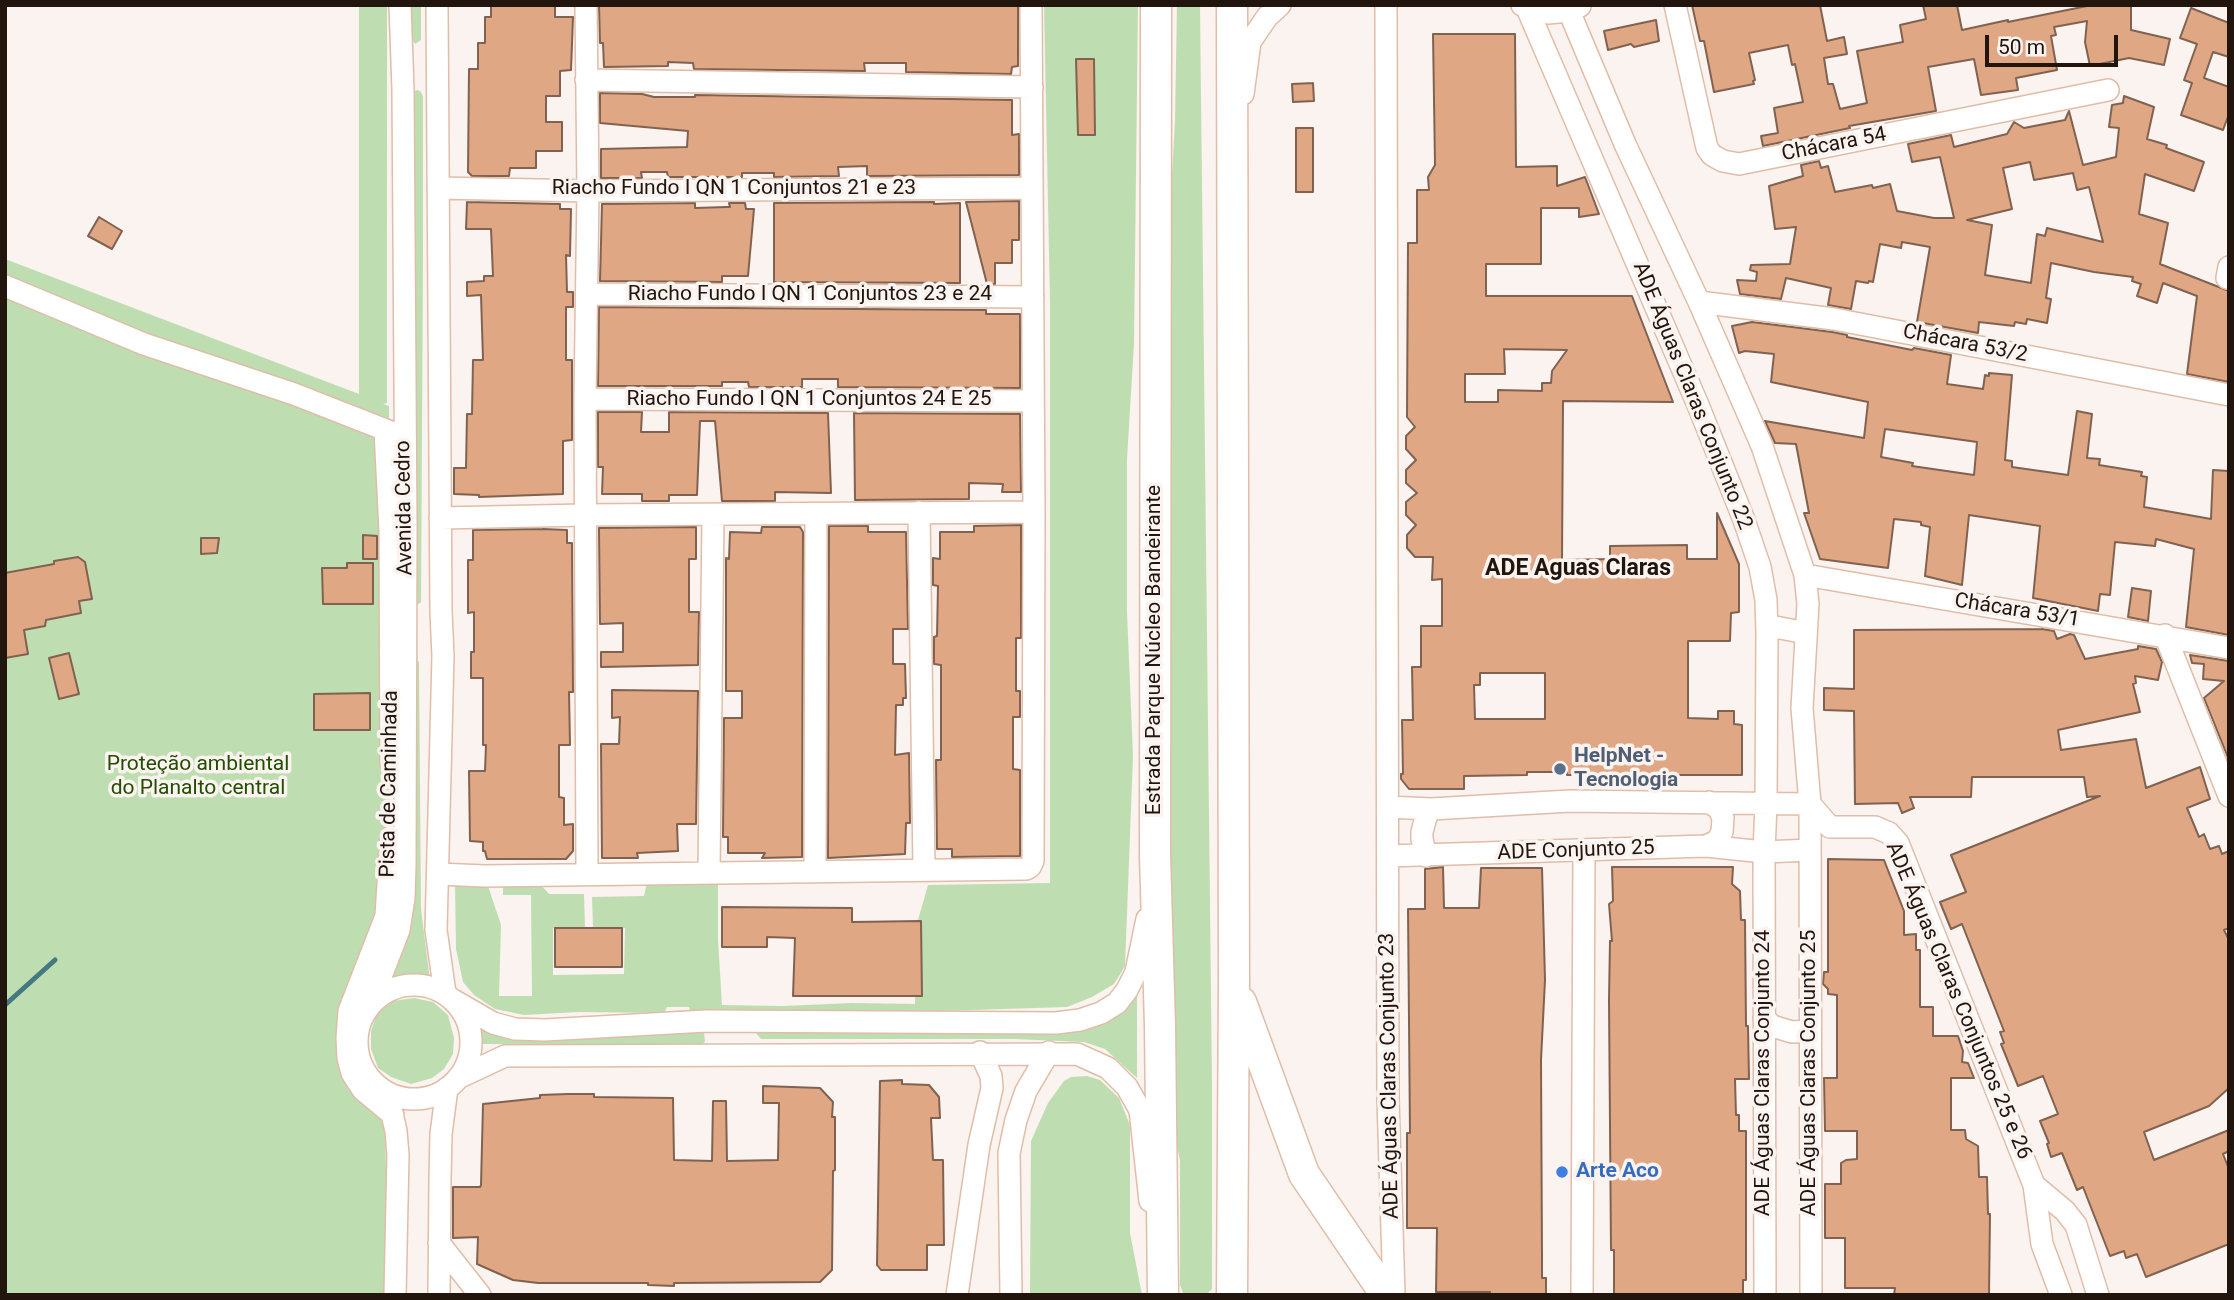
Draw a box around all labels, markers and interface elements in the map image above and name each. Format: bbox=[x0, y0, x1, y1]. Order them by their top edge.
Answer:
scale bar bbox=[1989, 21, 2122, 65]
text: 50 m bbox=[1998, 35, 2045, 59]
street label: Chácara 54 bbox=[1780, 123, 1888, 167]
street label: Riacho Fundo I QN 1 Conjuntos 21 e 23 bbox=[552, 176, 916, 202]
street label: ADE Águas Claras Conjunto 22 bbox=[1627, 258, 1757, 534]
street label: Riacho Fundo I QN 1 Conjuntos 23 e 24 bbox=[628, 282, 992, 308]
street label: Chácara 53/2 bbox=[1901, 320, 2029, 368]
street label: Riacho Fundo I QN 1 Conjuntos 24 E 25 bbox=[626, 387, 992, 413]
street label: Avenida Cedro bbox=[391, 440, 419, 576]
street label: Estrada Parque Núcleo Bandeirante bbox=[1142, 485, 1168, 815]
district label: ADE Aguas Claras bbox=[1485, 555, 1671, 583]
street label: Chácara 53/1 bbox=[1953, 589, 2081, 633]
street label: Pista de Caminhada bbox=[376, 690, 404, 878]
place label: HelpNet - Tecnologia bbox=[1574, 744, 1678, 794]
park label: Proteção ambiental do Planalto central bbox=[107, 752, 289, 802]
marker: HelpNet - Tecnologia bbox=[1552, 761, 1568, 777]
street label: ADE Conjunto 25 bbox=[1497, 836, 1655, 866]
street label: ADE Águas Claras Conjuntos 25 e 26 bbox=[1880, 838, 2036, 1164]
street label: ADE Águas Claras Conjunto 24 bbox=[1751, 930, 1777, 1216]
street label: ADE Águas Claras Conjunto 25 bbox=[1797, 930, 1823, 1216]
street label: ADE Águas Claras Conjunto 23 bbox=[1375, 933, 1405, 1219]
place label: Arte Aco bbox=[1576, 1159, 1659, 1185]
marker: Arte Aco bbox=[1554, 1164, 1570, 1180]

